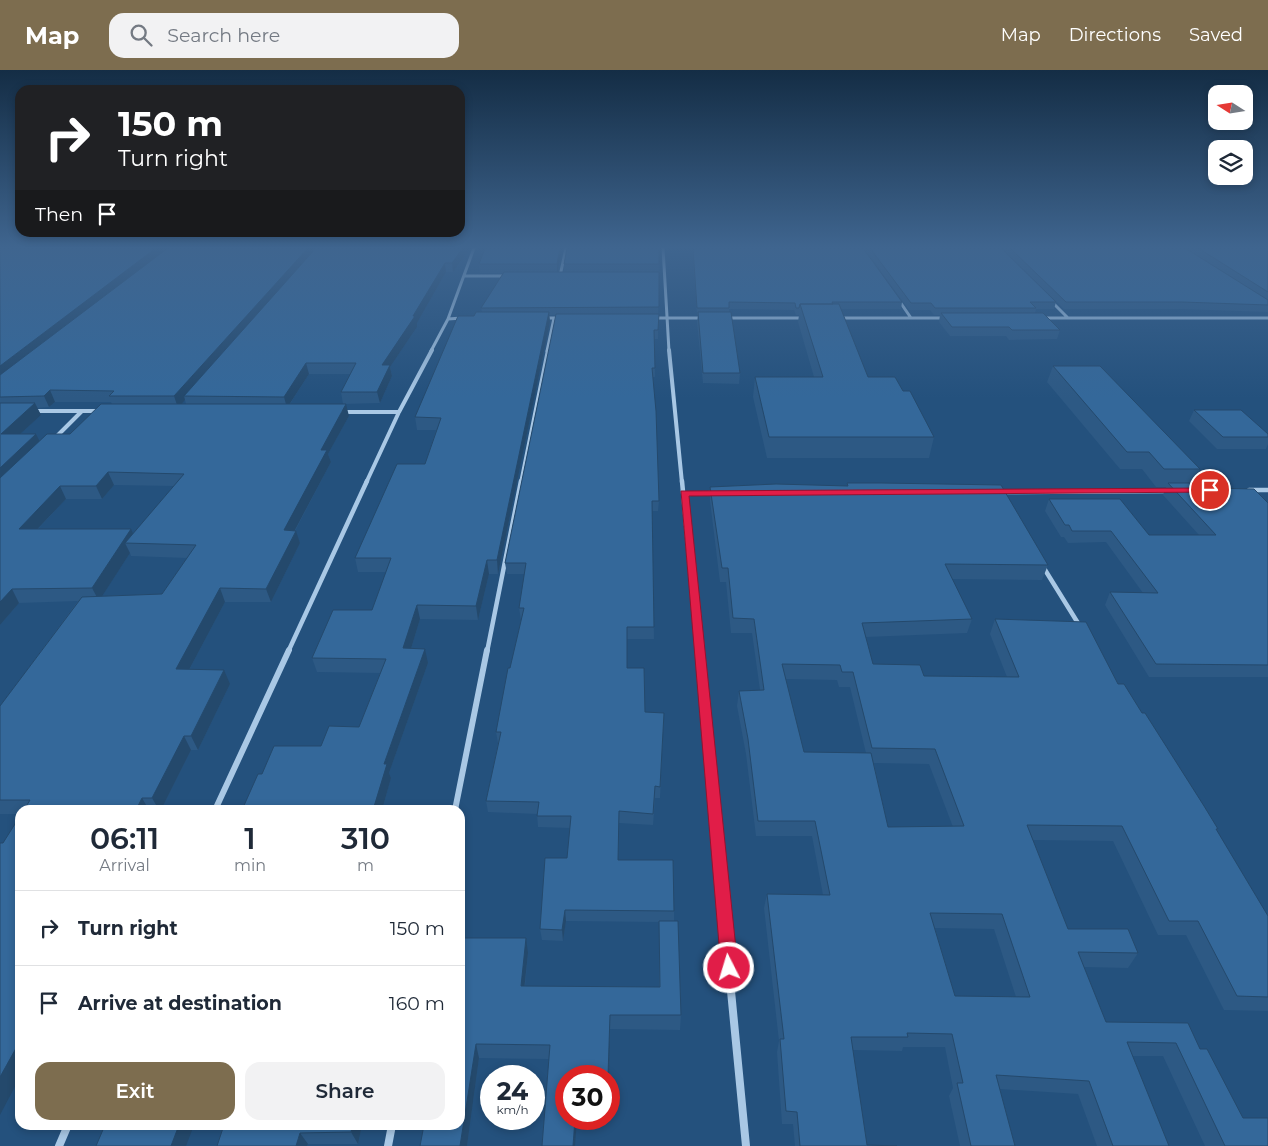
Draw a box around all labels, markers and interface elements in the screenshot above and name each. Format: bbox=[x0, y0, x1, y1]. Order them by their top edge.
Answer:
search box bbox=[109, 13, 459, 58]
text: Map bbox=[25, 21, 79, 50]
icon: search bbox=[127, 21, 155, 49]
text: Search here bbox=[167, 24, 280, 47]
text: Map bbox=[1001, 24, 1041, 46]
text: Directions bbox=[1069, 24, 1161, 46]
text: Saved bbox=[1189, 24, 1243, 46]
north arrow bbox=[1208, 85, 1252, 130]
map controls bbox=[1208, 85, 1253, 185]
text: 150 m bbox=[118, 102, 223, 145]
icon: right bbox=[35, 105, 100, 170]
button: layers bbox=[1208, 140, 1253, 185]
text: Turn right bbox=[118, 145, 228, 172]
icon: arrive bbox=[93, 200, 121, 228]
text: Then bbox=[35, 203, 83, 226]
pin bbox=[1189, 469, 1231, 511]
icon: arrive bbox=[1196, 476, 1224, 504]
text: 06:11 bbox=[90, 820, 159, 857]
text: 1 bbox=[244, 820, 256, 857]
text: 310 bbox=[341, 820, 390, 857]
text: Arrival bbox=[99, 856, 150, 875]
text: min bbox=[234, 856, 266, 875]
text: m bbox=[357, 856, 374, 875]
icon: right bbox=[35, 914, 63, 942]
text: Turn right bbox=[78, 917, 178, 940]
text: 150 m bbox=[390, 917, 445, 940]
position arrow bbox=[702, 941, 754, 993]
icon: arrive bbox=[35, 989, 63, 1017]
text: Arrive at destination bbox=[78, 992, 282, 1015]
text: 160 m bbox=[389, 992, 445, 1015]
button: Exit bbox=[35, 1062, 235, 1120]
button: Share bbox=[245, 1062, 445, 1120]
speed limit sign: 30 bbox=[555, 1065, 620, 1130]
text: 24 bbox=[497, 1076, 528, 1106]
text: km/h bbox=[496, 1102, 529, 1117]

